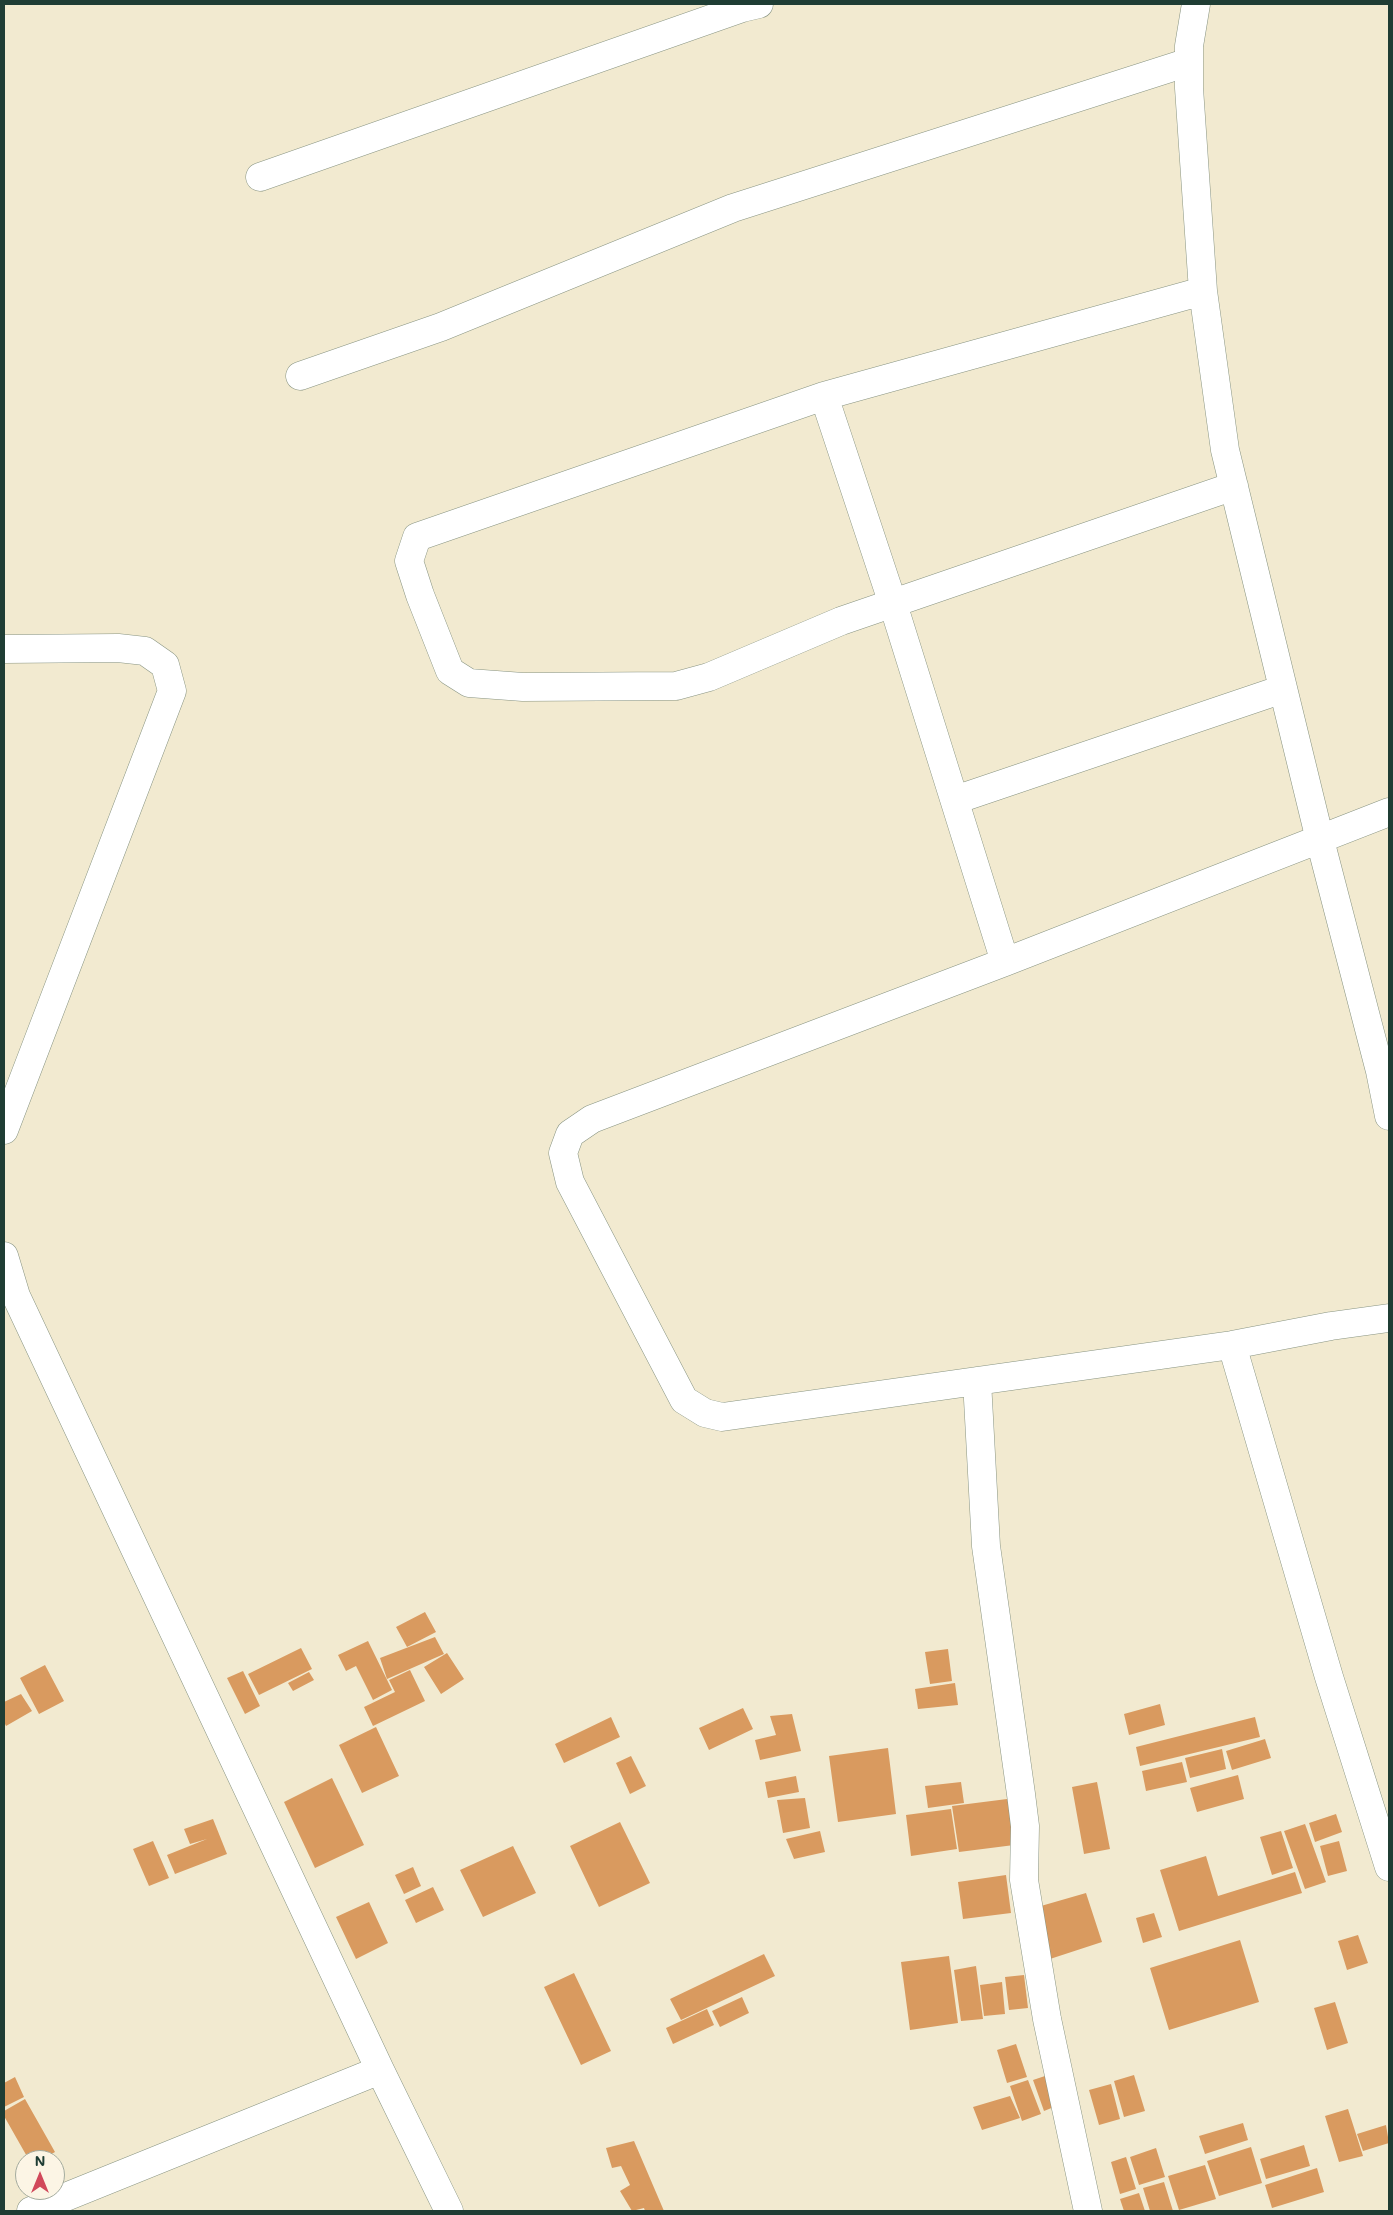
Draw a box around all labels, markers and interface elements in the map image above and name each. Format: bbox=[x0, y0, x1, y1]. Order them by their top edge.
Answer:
north arrow bbox=[15, 2150, 65, 2200]
text: N bbox=[35, 2151, 45, 2170]

